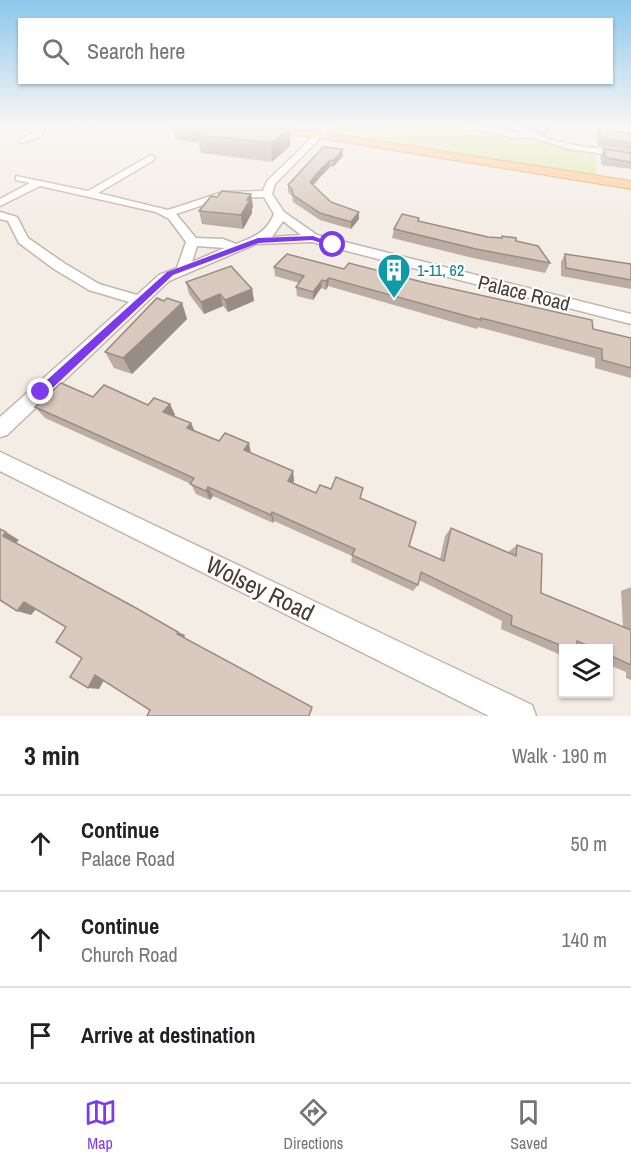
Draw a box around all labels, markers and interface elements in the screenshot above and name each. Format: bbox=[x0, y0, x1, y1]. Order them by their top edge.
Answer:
search box bbox=[18, 18, 613, 84]
icon: search bbox=[39, 35, 72, 68]
text: Search here bbox=[87, 36, 185, 66]
route start bbox=[319, 231, 345, 257]
building icon: 1-11, 62 bbox=[376, 252, 412, 299]
place label: 1-11, 62 bbox=[417, 259, 464, 281]
street label: Palace Road bbox=[475, 268, 573, 317]
route end bbox=[27, 378, 53, 404]
street label: Wolsey Road bbox=[201, 548, 320, 628]
map controls bbox=[559, 644, 613, 698]
button: layers bbox=[559, 644, 613, 698]
text: 3 min bbox=[24, 738, 80, 773]
text: Walk · 190 m bbox=[512, 742, 607, 769]
text: Continue bbox=[81, 815, 159, 845]
icon: ahead bbox=[24, 827, 57, 860]
text: 50 m bbox=[571, 830, 607, 857]
text: Palace Road bbox=[81, 845, 175, 872]
text: Continue bbox=[81, 911, 159, 941]
icon: ahead bbox=[24, 923, 57, 956]
text: 140 m bbox=[561, 926, 607, 953]
text: Church Road bbox=[81, 941, 178, 968]
icon: arrive bbox=[24, 1019, 57, 1052]
text: Arrive at destination bbox=[81, 1020, 255, 1050]
tab: Map bbox=[84, 1096, 117, 1154]
tab: Directions bbox=[284, 1096, 343, 1154]
tab: Saved bbox=[510, 1096, 548, 1154]

